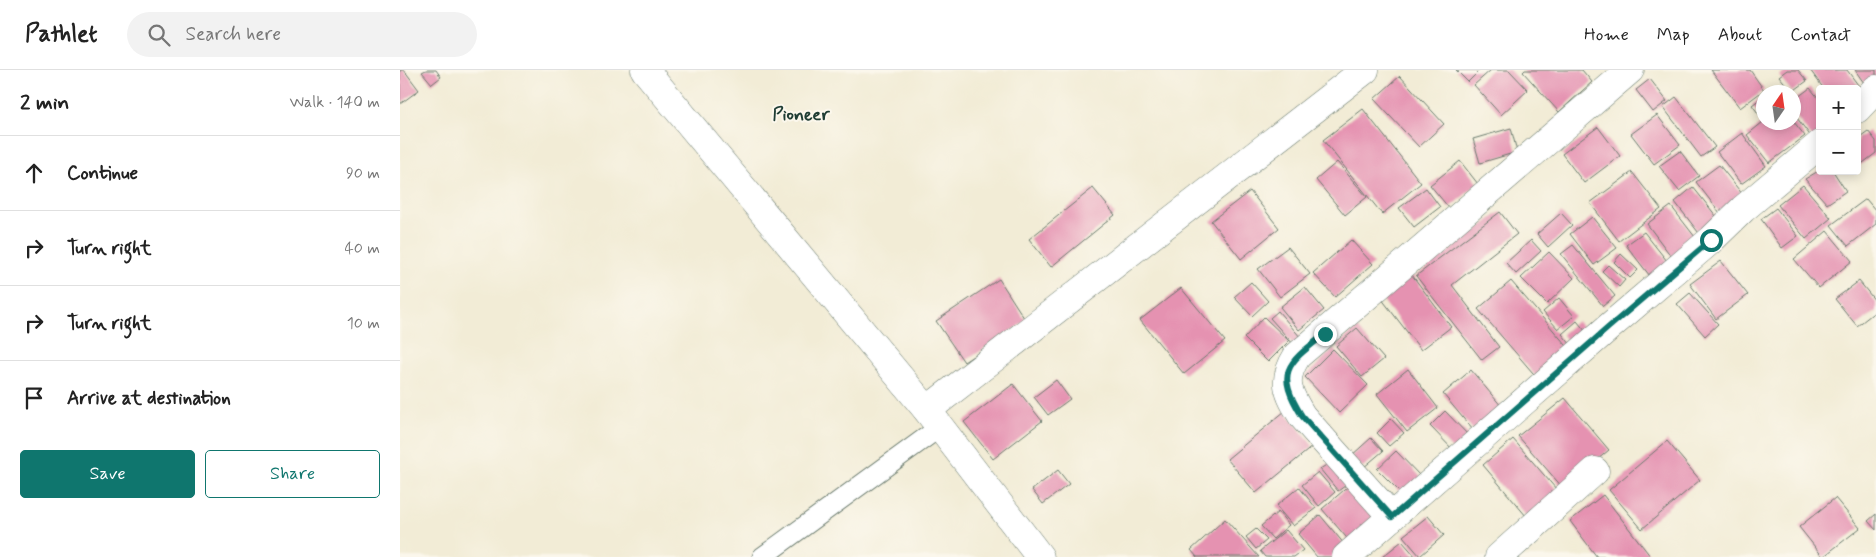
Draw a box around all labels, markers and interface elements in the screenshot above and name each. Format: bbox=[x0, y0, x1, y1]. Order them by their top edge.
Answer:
search box bbox=[127, 12, 477, 57]
text: Pathlet bbox=[25, 19, 97, 50]
icon: search bbox=[145, 21, 173, 49]
text: Search here bbox=[185, 22, 281, 47]
text: Home bbox=[1584, 23, 1629, 47]
text: Map bbox=[1657, 23, 1690, 47]
text: About bbox=[1718, 23, 1762, 47]
text: Contact bbox=[1790, 23, 1851, 47]
north arrow bbox=[1756, 85, 1801, 130]
map controls bbox=[1816, 85, 1861, 175]
button: + bbox=[1816, 85, 1861, 130]
text: 2 min bbox=[20, 89, 69, 117]
text: Walk · 140 m bbox=[290, 92, 380, 113]
district label: Pioneer bbox=[772, 103, 830, 127]
button: − bbox=[1816, 130, 1861, 175]
icon: ahead bbox=[20, 159, 48, 187]
text: Continue bbox=[67, 161, 138, 186]
text: 90 m bbox=[346, 163, 380, 184]
route start bbox=[1700, 229, 1723, 252]
icon: right bbox=[20, 234, 48, 262]
text: Turn right bbox=[67, 236, 151, 261]
text: 40 m bbox=[344, 238, 380, 259]
icon: right bbox=[20, 309, 48, 337]
text: Turn right bbox=[67, 311, 151, 336]
text: 10 m bbox=[347, 313, 380, 334]
route end bbox=[1314, 323, 1337, 346]
icon: arrive bbox=[20, 384, 48, 412]
text: Arrive at destination bbox=[67, 386, 231, 411]
button: Save bbox=[20, 450, 195, 498]
button: Share bbox=[205, 450, 380, 498]

